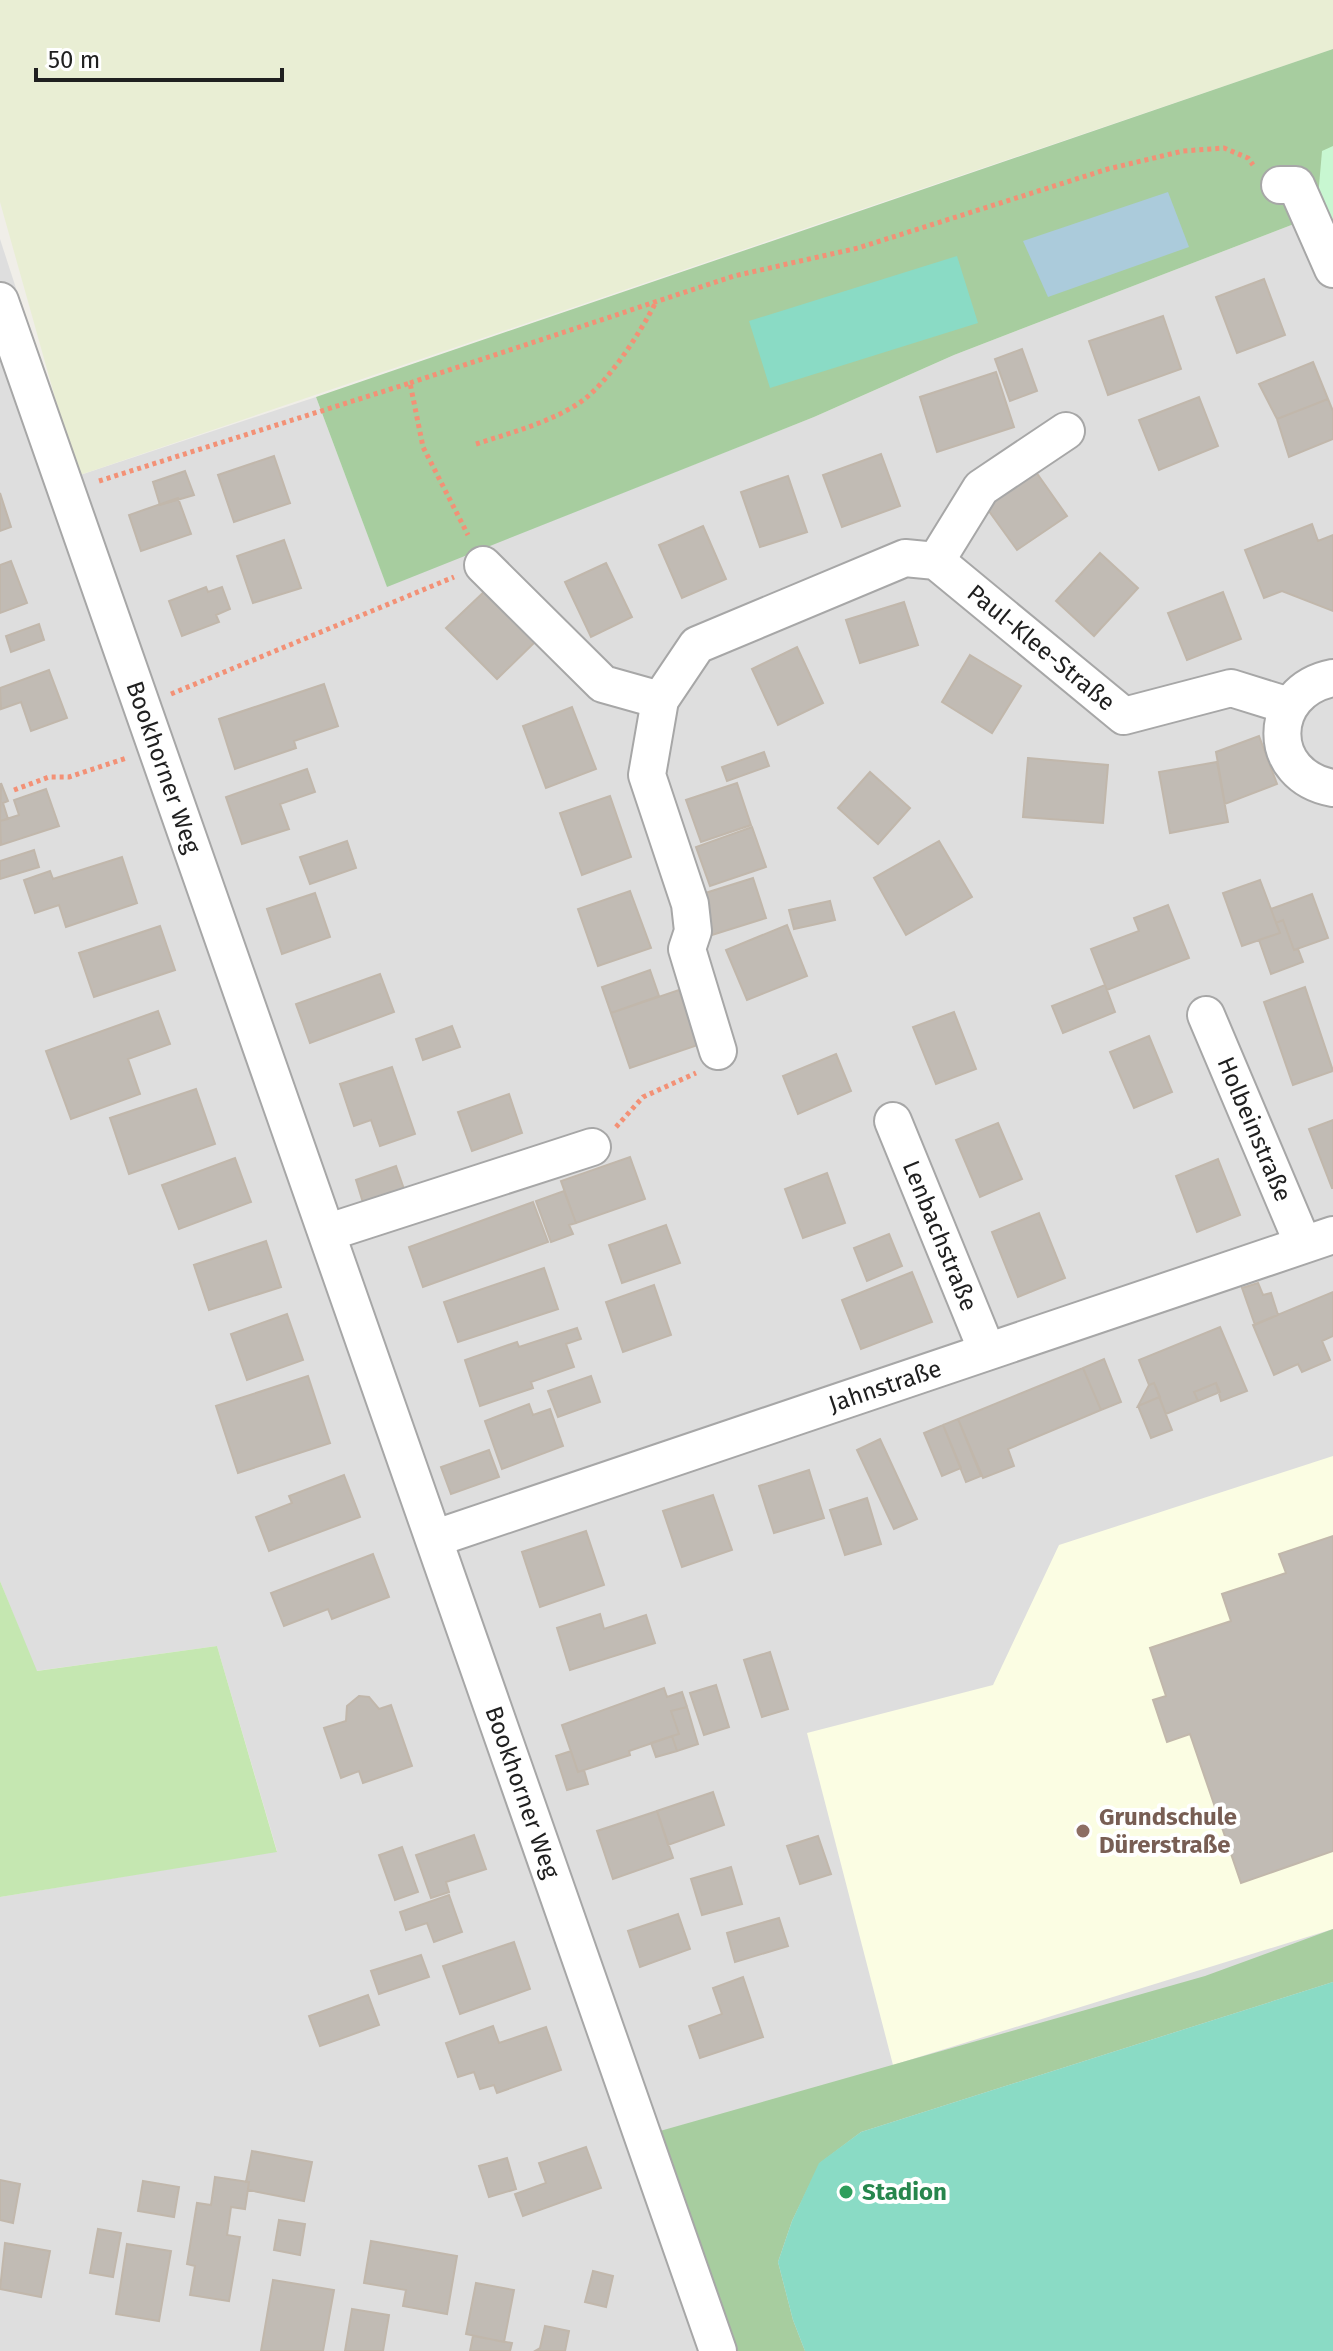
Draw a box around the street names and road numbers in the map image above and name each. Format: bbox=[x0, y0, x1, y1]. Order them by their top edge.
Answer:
street label: Paul-Klee-Straße bbox=[962, 579, 1121, 717]
street label: Bookhorner Weg bbox=[120, 678, 206, 857]
street label: Holbeinstraße bbox=[1211, 1053, 1297, 1206]
street label: Lenbachstraße bbox=[897, 1156, 983, 1315]
street label: Jahnstraße bbox=[825, 1354, 945, 1418]
street label: Bookhorner Weg bbox=[479, 1702, 565, 1882]

